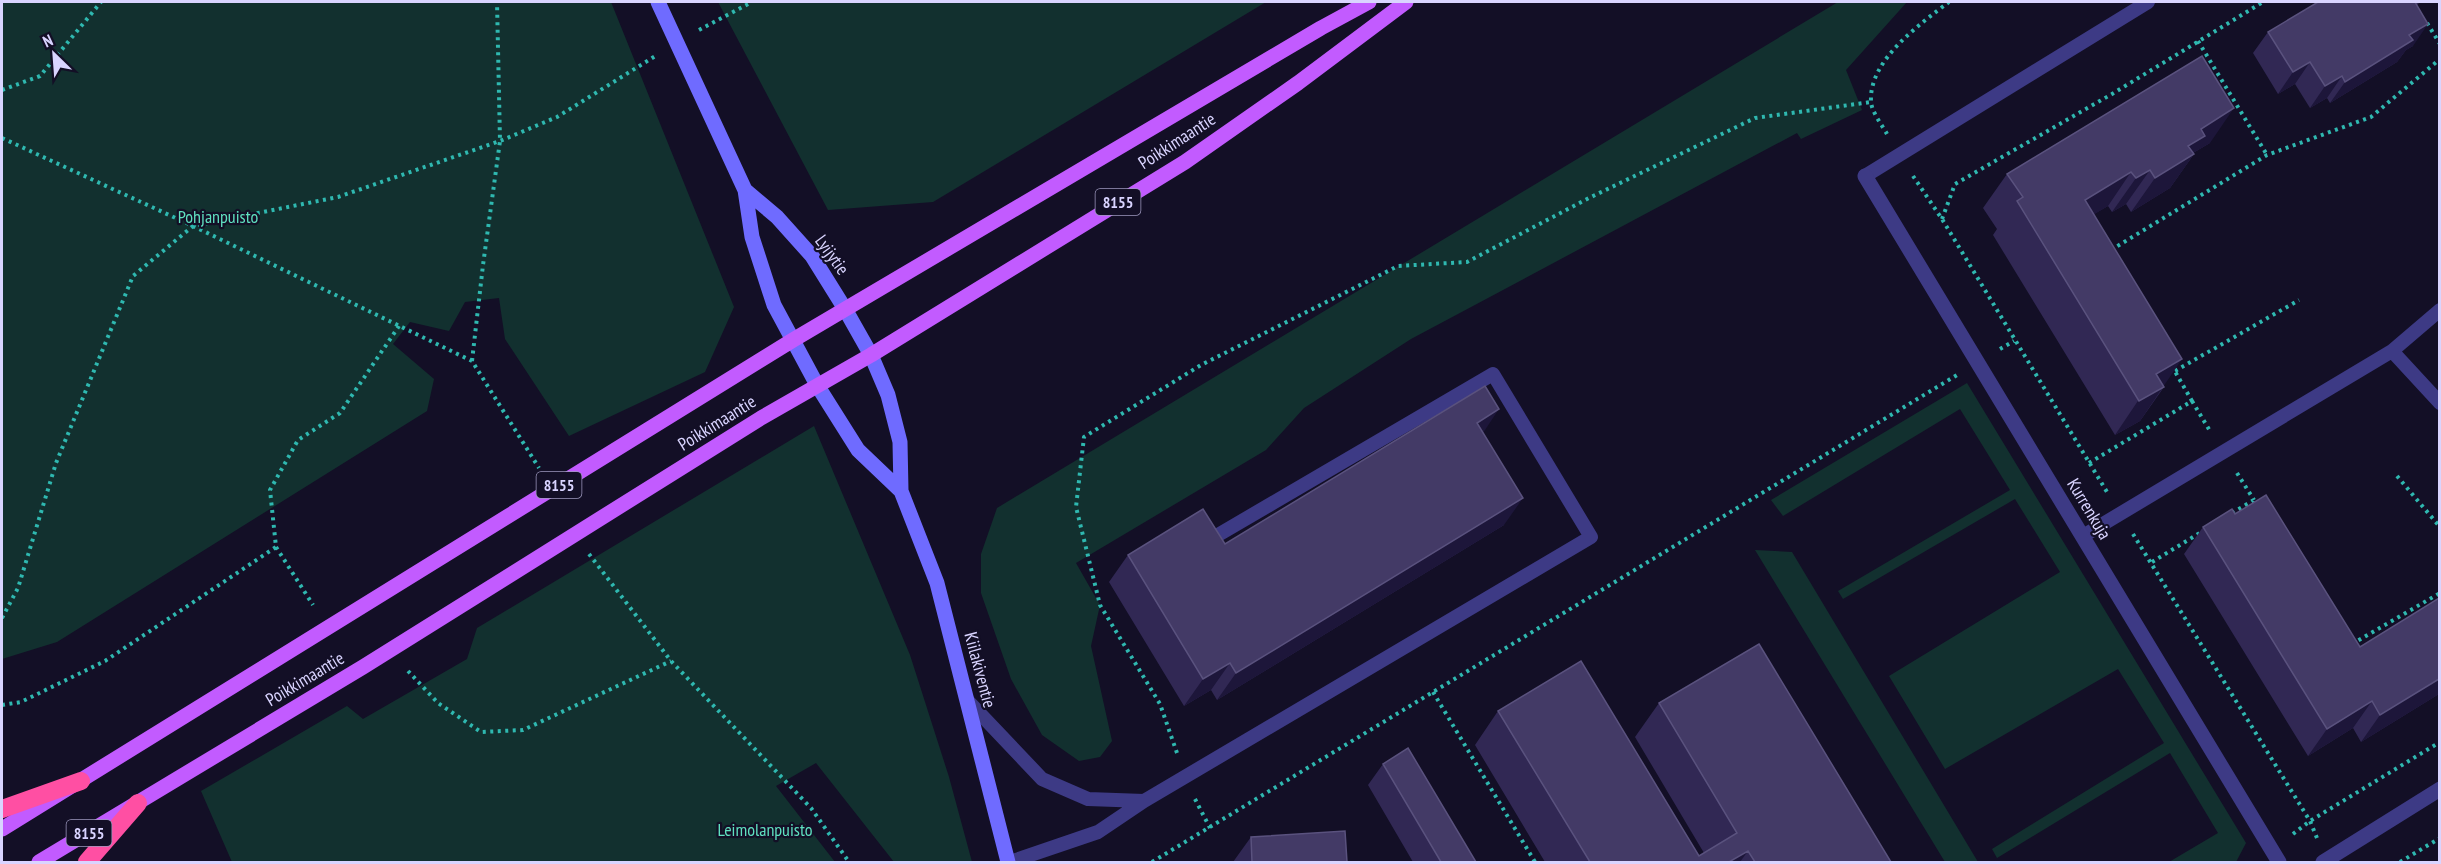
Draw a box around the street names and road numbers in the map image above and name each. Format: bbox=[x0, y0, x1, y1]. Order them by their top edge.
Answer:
street label: Poikkimaantie bbox=[1134, 107, 1220, 174]
road number: 8155 bbox=[1096, 189, 1140, 215]
street label: Lyijytie bbox=[810, 230, 855, 279]
street label: Poikkimaantie bbox=[674, 390, 760, 456]
road number: 8155 bbox=[536, 472, 582, 498]
street label: Kurrenkuja bbox=[2062, 474, 2117, 544]
street label: Kiilakiventie bbox=[959, 629, 1002, 710]
street label: Poikkimaantie bbox=[261, 646, 348, 711]
road number: 8155 bbox=[66, 820, 112, 846]

